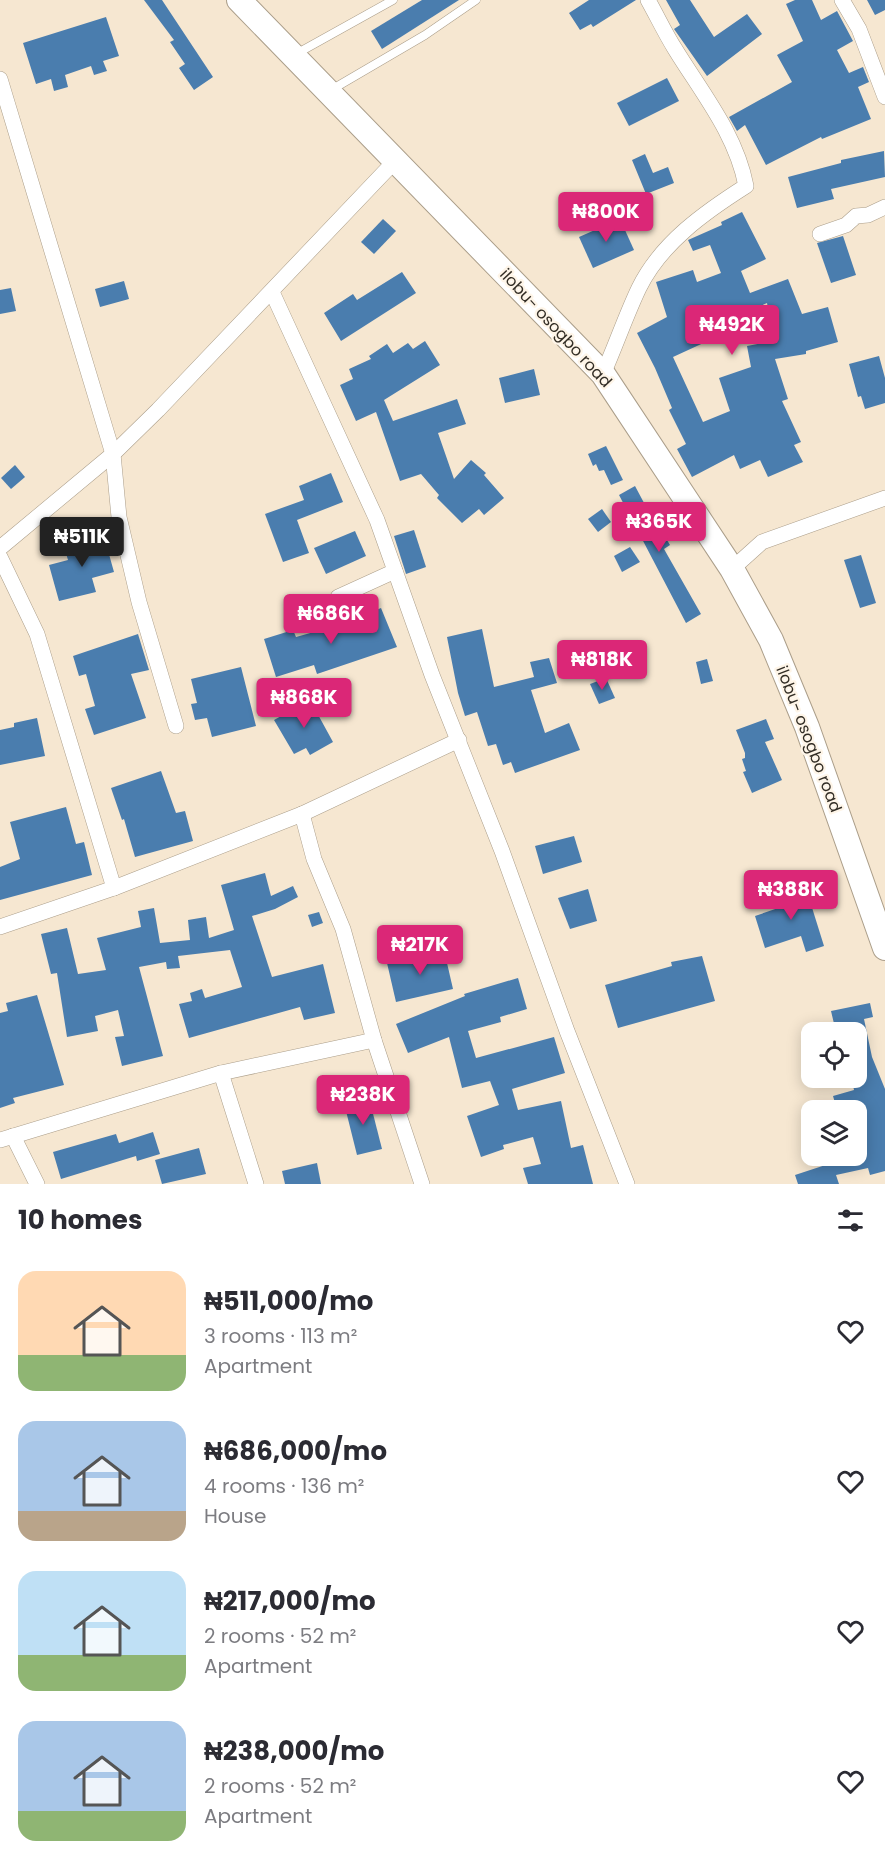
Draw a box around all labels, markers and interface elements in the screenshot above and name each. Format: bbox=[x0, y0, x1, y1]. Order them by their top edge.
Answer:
pin: ₦800K bbox=[564, 192, 648, 243]
text: ₦800K bbox=[572, 197, 640, 225]
street label: ilobu- osogbo road bbox=[495, 263, 617, 393]
pin: ₦492K bbox=[690, 305, 774, 356]
text: ₦492K bbox=[699, 310, 765, 338]
pin: ₦365K bbox=[617, 502, 701, 553]
text: ₦365K bbox=[626, 507, 692, 535]
pin: ₦511K bbox=[40, 517, 124, 568]
text: ₦511K bbox=[54, 522, 110, 550]
pin: ₦686K bbox=[289, 594, 373, 645]
text: ₦686K bbox=[298, 599, 364, 627]
pin: ₦818K bbox=[560, 640, 644, 691]
text: ₦818K bbox=[571, 645, 633, 673]
street label: ilobu- osogbo road bbox=[770, 662, 848, 816]
pin: ₦868K bbox=[262, 678, 346, 729]
text: ₦868K bbox=[270, 683, 338, 711]
pin: ₦388K bbox=[749, 870, 833, 921]
text: ₦388K bbox=[758, 875, 824, 903]
pin: ₦217K bbox=[378, 925, 462, 976]
text: ₦217K bbox=[391, 930, 449, 958]
map controls bbox=[801, 1022, 867, 1166]
button: locate bbox=[801, 1022, 867, 1088]
pin: ₦238K bbox=[321, 1075, 405, 1126]
text: ₦238K bbox=[331, 1080, 395, 1108]
button: layers bbox=[801, 1100, 867, 1166]
text: 10 homes bbox=[18, 1202, 142, 1238]
icon: filters bbox=[834, 1204, 867, 1237]
text: ₦511,000/mo bbox=[204, 1283, 373, 1319]
icon: home bbox=[66, 1295, 138, 1367]
icon: heart bbox=[834, 1315, 867, 1348]
text: 3 rooms · 113 m² bbox=[204, 1322, 357, 1350]
text: Apartment bbox=[204, 1352, 312, 1380]
text: ₦686,000/mo bbox=[204, 1433, 387, 1469]
icon: home bbox=[66, 1445, 138, 1517]
icon: heart bbox=[834, 1465, 867, 1498]
text: 4 rooms · 136 m² bbox=[204, 1472, 364, 1500]
text: House bbox=[204, 1502, 266, 1530]
text: ₦217,000/mo bbox=[204, 1583, 376, 1619]
icon: home bbox=[66, 1595, 138, 1667]
icon: heart bbox=[834, 1615, 867, 1648]
text: 2 rooms · 52 m² bbox=[204, 1622, 356, 1650]
text: Apartment bbox=[204, 1652, 312, 1680]
text: ₦238,000/mo bbox=[204, 1733, 384, 1769]
icon: home bbox=[66, 1745, 138, 1817]
icon: heart bbox=[834, 1765, 867, 1798]
text: 2 rooms · 52 m² bbox=[204, 1772, 356, 1800]
text: Apartment bbox=[204, 1802, 312, 1830]

